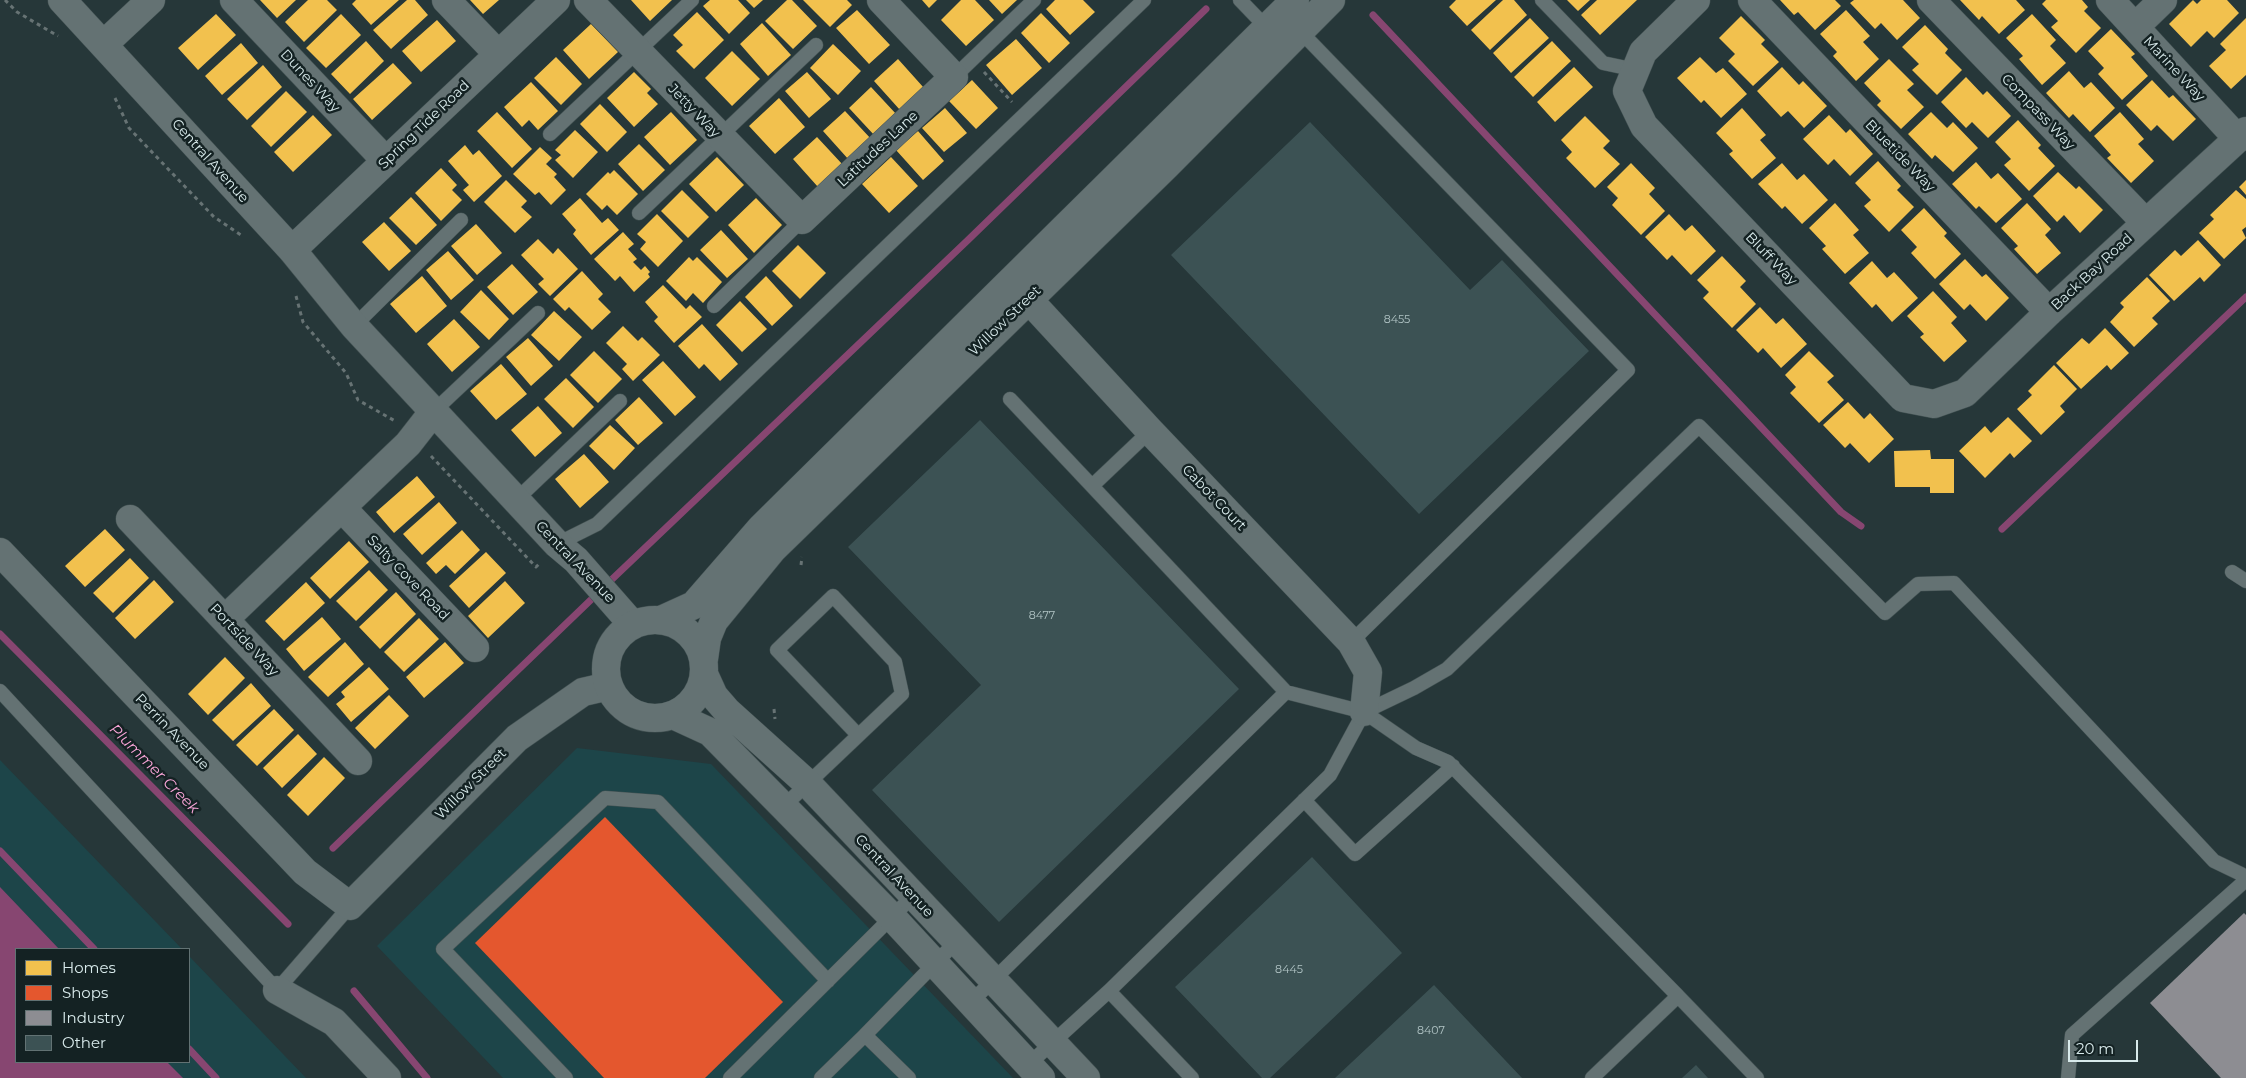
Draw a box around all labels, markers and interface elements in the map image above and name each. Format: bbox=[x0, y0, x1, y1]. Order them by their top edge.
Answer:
street label: Marine Way bbox=[2140, 33, 2208, 105]
street label: Dunes Way bbox=[277, 46, 343, 116]
street label: Compass Way bbox=[1998, 71, 2078, 153]
street label: Spring Tide Road bbox=[375, 77, 473, 173]
street label: Jetty Way bbox=[664, 81, 724, 141]
street label: Latitudes Lane bbox=[834, 107, 922, 191]
street label: Central Avenue bbox=[168, 116, 252, 206]
street label: Bluetide Way bbox=[1861, 116, 1939, 196]
street label: Bluff Way bbox=[1742, 229, 1800, 289]
street label: Back Bay Road bbox=[2048, 230, 2136, 314]
street label: Willow Street bbox=[966, 282, 1044, 360]
house number: 8455 bbox=[1384, 313, 1410, 327]
street label: Cabot Court bbox=[1178, 462, 1250, 534]
street label: Central Avenue bbox=[532, 518, 618, 606]
street label: Salty Cove Road bbox=[363, 532, 453, 624]
street label: Portside Way bbox=[206, 600, 282, 680]
house number: 8477 bbox=[1029, 609, 1055, 623]
street label: Perrin Avenue bbox=[132, 691, 212, 773]
water label: Plummer Creek bbox=[105, 720, 203, 818]
street label: Willow Street bbox=[432, 745, 510, 823]
street label: Central Avenue bbox=[851, 831, 937, 921]
legend bbox=[15, 948, 190, 1063]
text: Homes bbox=[62, 958, 116, 977]
house number: 8445 bbox=[1275, 963, 1303, 977]
text: Shops bbox=[62, 983, 108, 1002]
text: Industry bbox=[62, 1008, 124, 1027]
house number: 8407 bbox=[1417, 1024, 1445, 1038]
scale bar bbox=[2071, 1030, 2141, 1062]
text: Other bbox=[62, 1033, 106, 1052]
text: 20 m bbox=[2076, 1039, 2114, 1058]

